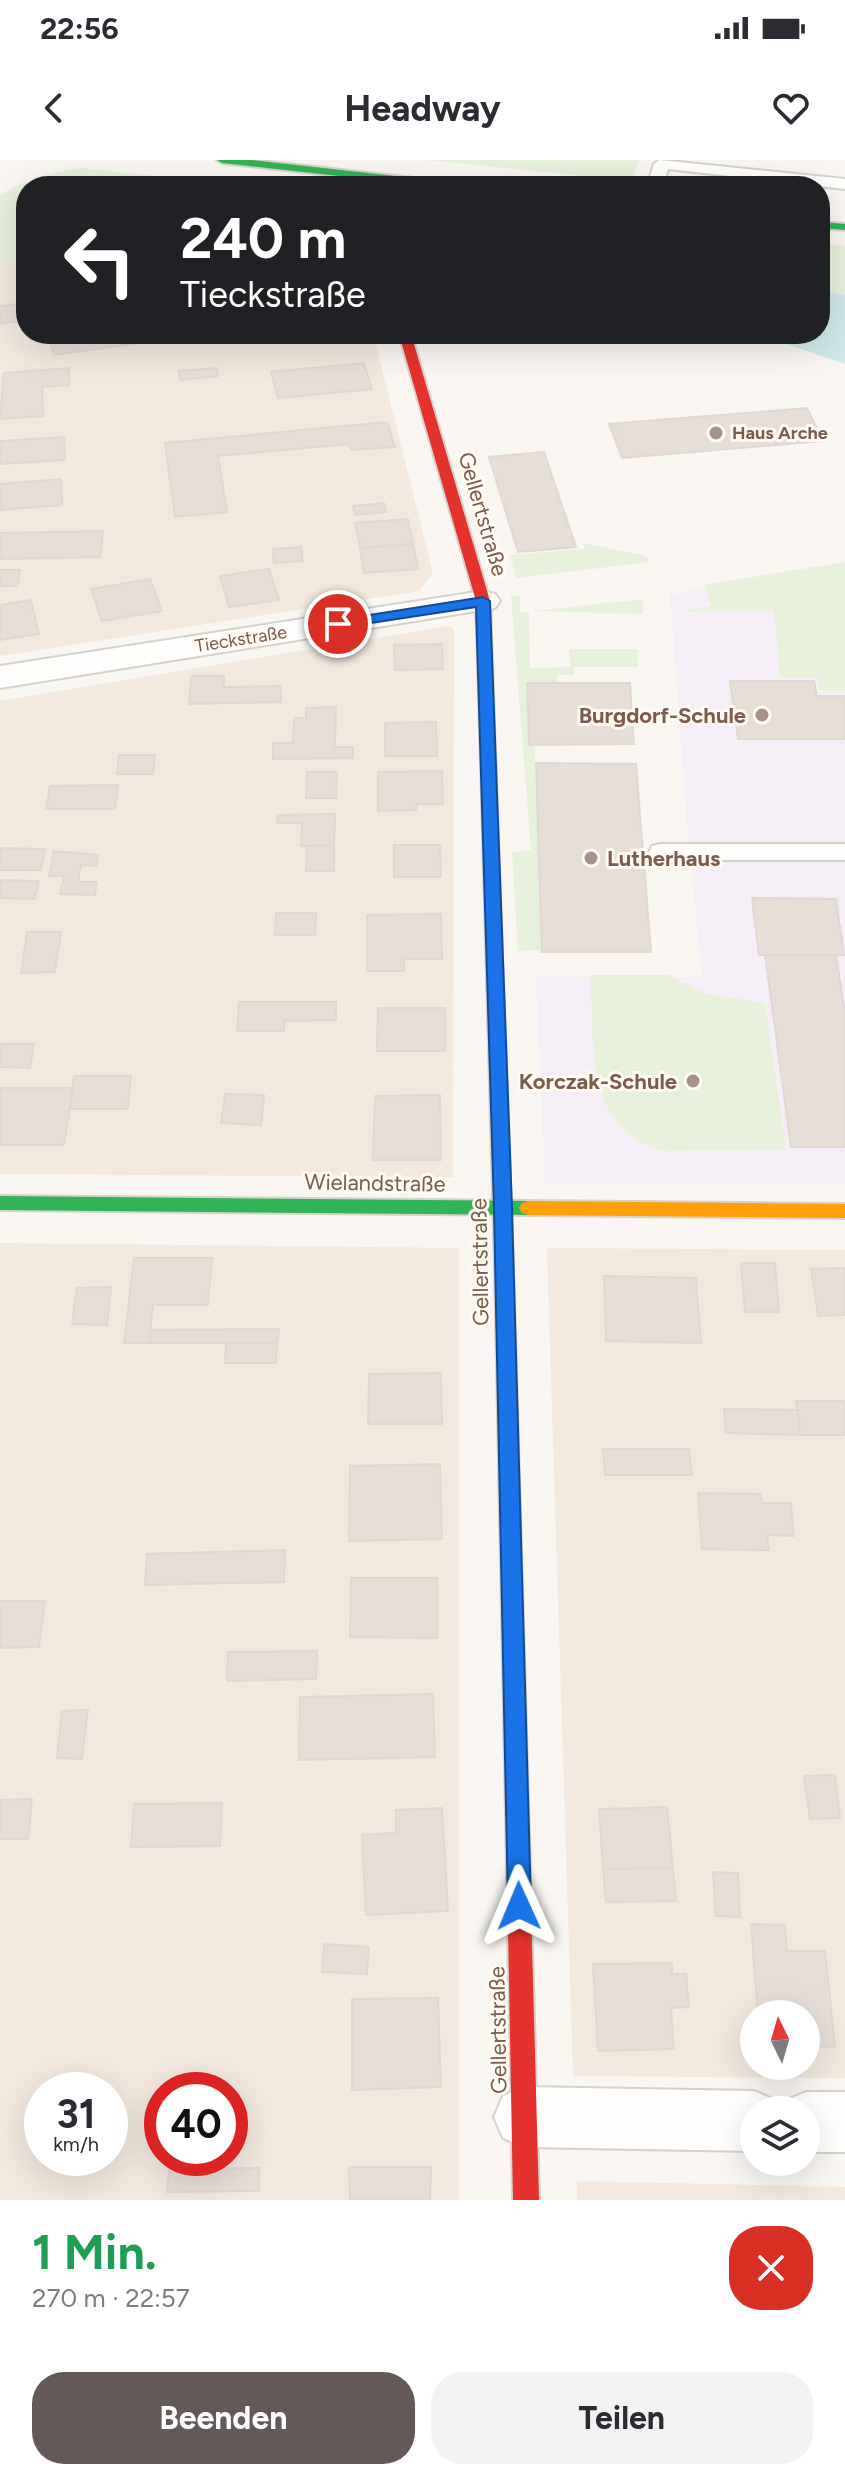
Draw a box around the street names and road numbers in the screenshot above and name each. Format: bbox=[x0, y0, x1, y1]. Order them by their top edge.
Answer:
street label: Gellertstraße bbox=[452, 449, 514, 579]
street label: Tieckstraße bbox=[193, 621, 289, 657]
street label: Wielandstraße bbox=[304, 1168, 446, 1198]
street label: Gellertstraße bbox=[465, 1198, 495, 1326]
street label: Gellertstraße bbox=[483, 1966, 513, 2094]

